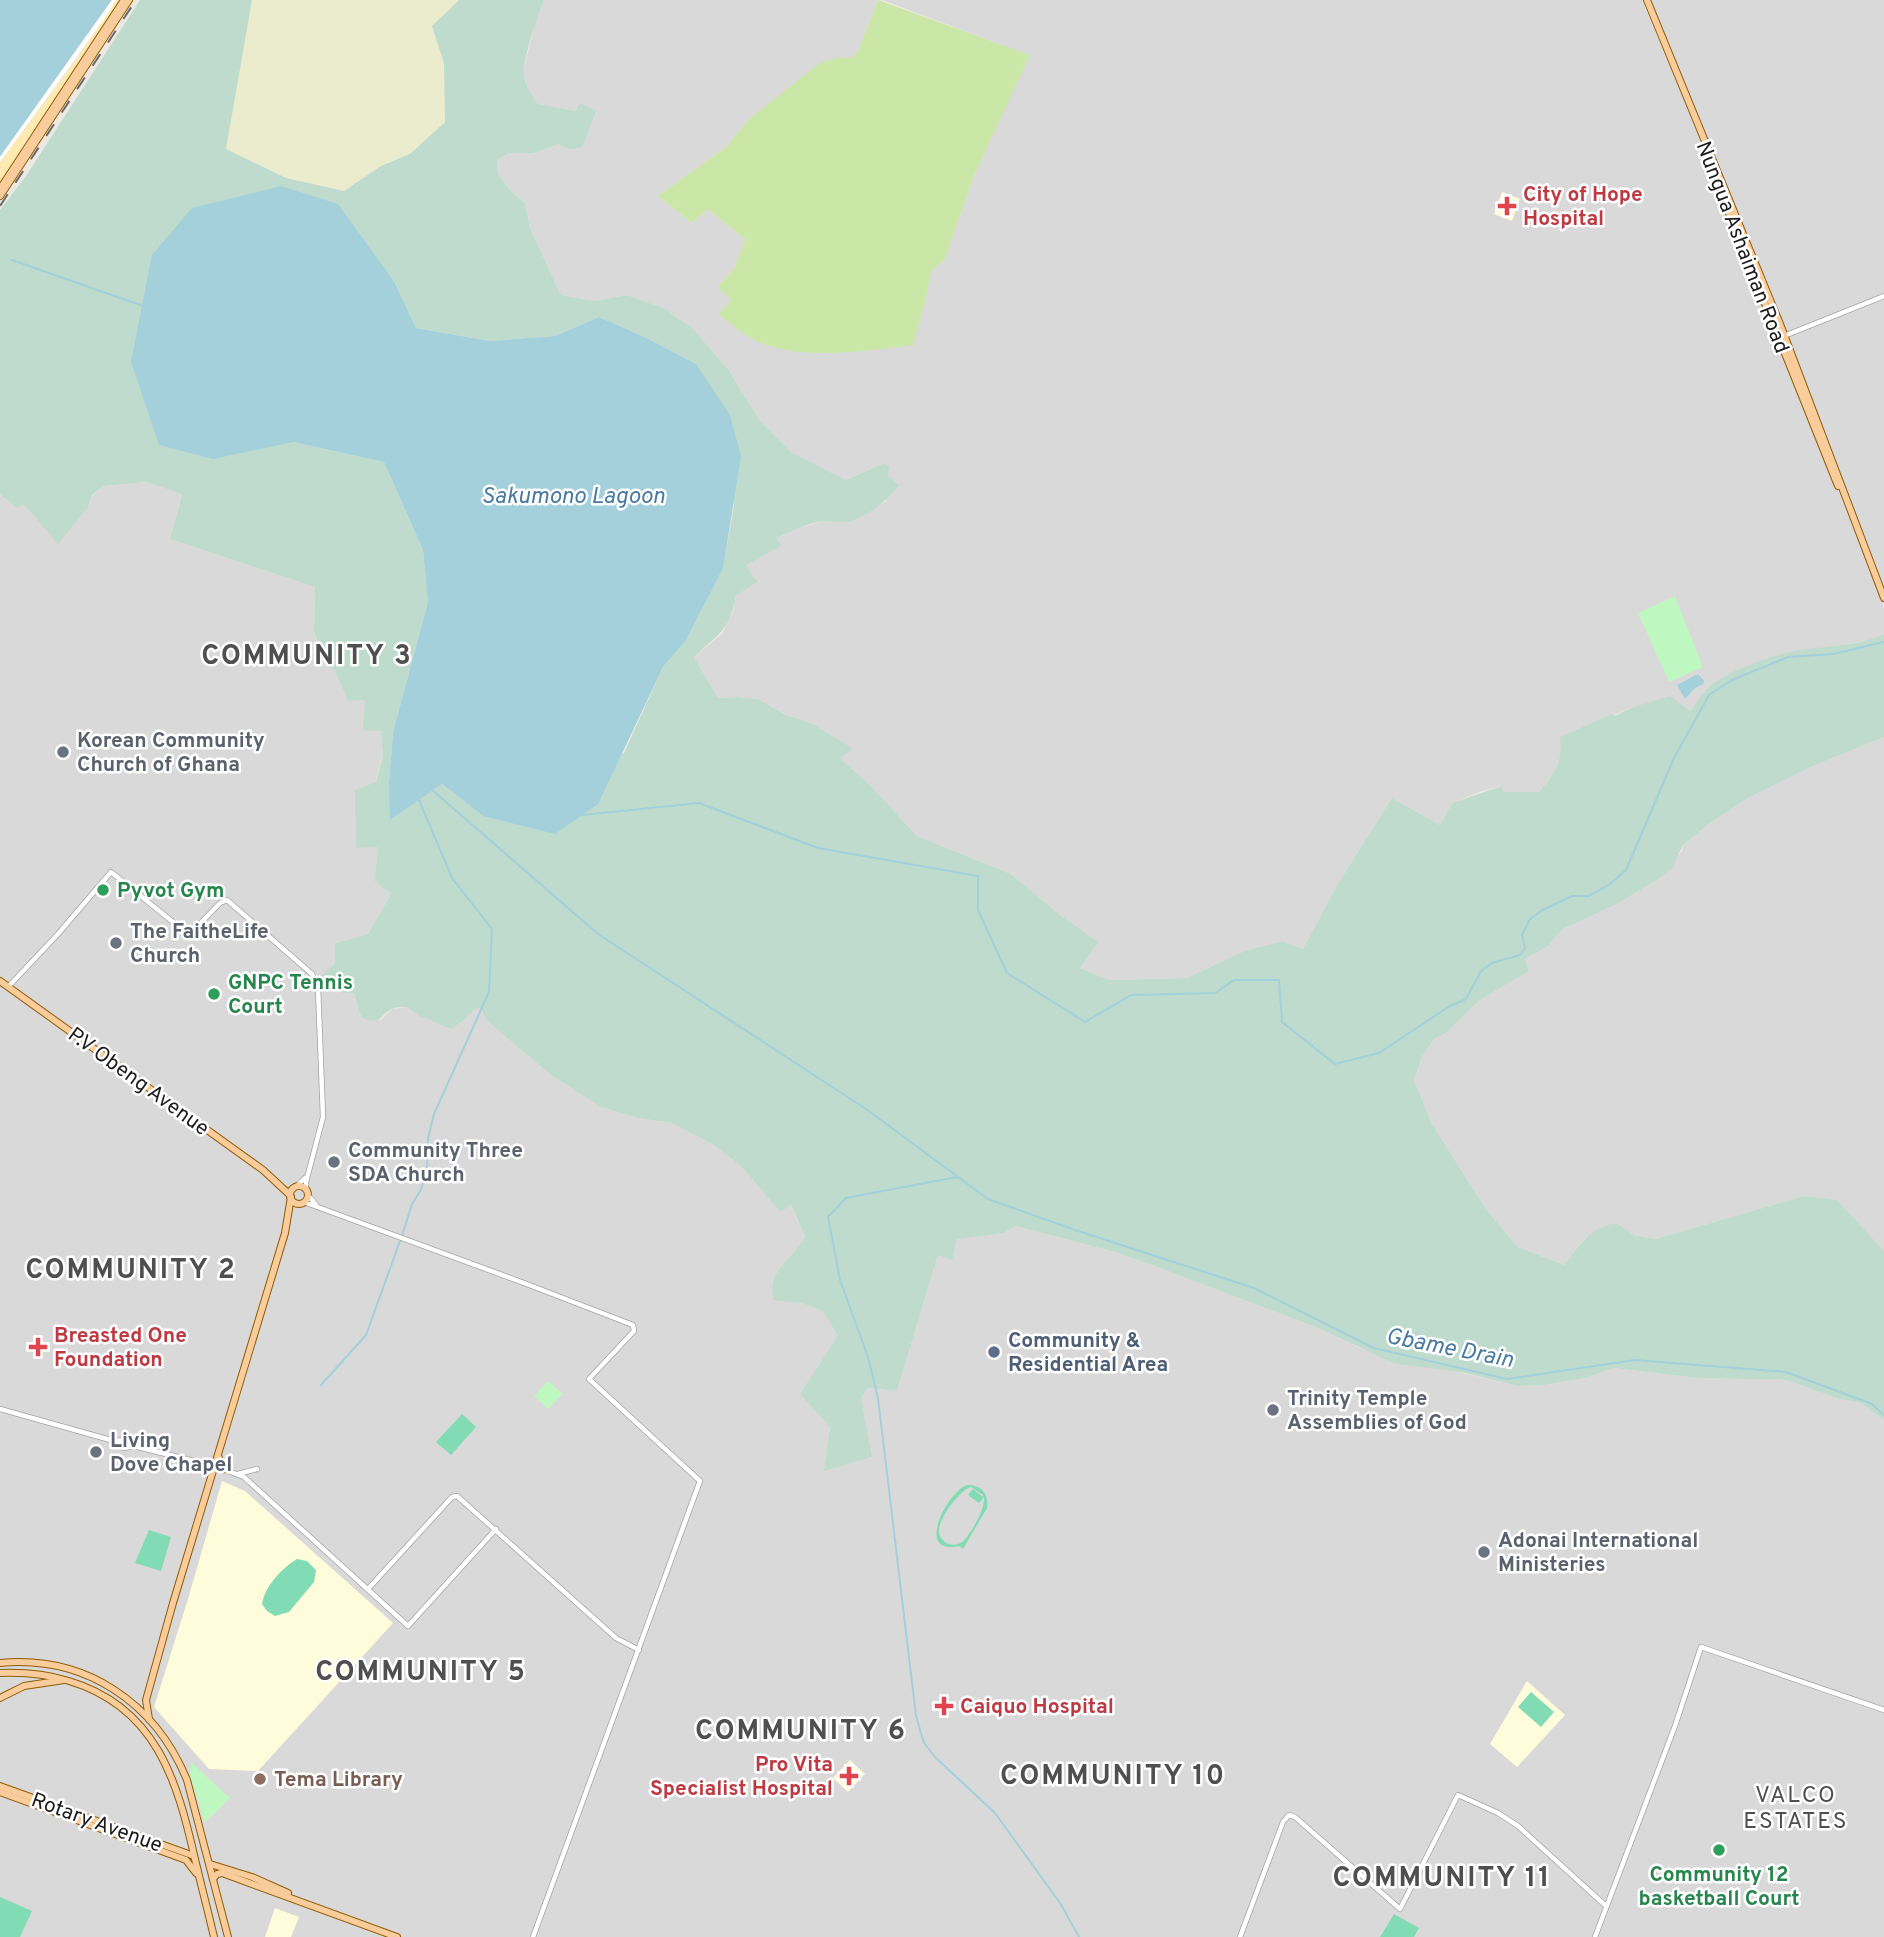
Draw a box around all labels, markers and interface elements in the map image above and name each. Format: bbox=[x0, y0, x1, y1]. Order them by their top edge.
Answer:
street label: Nungua Ashaiman Road bbox=[1689, 138, 1794, 357]
place label: City of Hope Hospital bbox=[1523, 182, 1643, 233]
marker: City of Hope Hospital bbox=[1497, 196, 1517, 216]
water label: Sakumono Lagoon bbox=[481, 483, 665, 512]
district label: COMMUNITY 3 bbox=[201, 639, 413, 675]
place label: Korean Community Church of Ghana bbox=[77, 728, 265, 779]
marker: Korean Community Church of Ghana bbox=[55, 744, 71, 760]
place label: Pyvot Gym bbox=[117, 878, 224, 905]
marker: Pyvot Gym bbox=[95, 882, 111, 898]
place label: The FaitheLife Church bbox=[130, 919, 269, 970]
marker: The FaitheLife Church bbox=[108, 935, 124, 951]
place label: GNPC Tennis Court bbox=[228, 970, 353, 1021]
marker: GNPC Tennis Court bbox=[206, 986, 222, 1002]
street label: P.V Obeng Avenue bbox=[62, 1022, 214, 1143]
place label: Community Three SDA Church bbox=[348, 1138, 523, 1189]
marker: Community Three SDA Church bbox=[326, 1154, 342, 1170]
district label: COMMUNITY 2 bbox=[25, 1253, 237, 1289]
place label: Breasted One Foundation bbox=[54, 1323, 187, 1374]
water label: Gbame Drain bbox=[1383, 1323, 1516, 1376]
place label: Community & Residential Area bbox=[1008, 1328, 1168, 1379]
marker: Breasted One Foundation bbox=[28, 1337, 48, 1357]
marker: Community & Residential Area bbox=[986, 1344, 1002, 1360]
place label: Trinity Temple Assemblies of God bbox=[1287, 1386, 1467, 1437]
marker: Trinity Temple Assemblies of God bbox=[1265, 1402, 1281, 1418]
place label: Living Dove Chapel bbox=[110, 1428, 232, 1479]
marker: Living Dove Chapel bbox=[88, 1444, 104, 1460]
place label: Adonai International Ministeries bbox=[1498, 1528, 1698, 1579]
marker: Adonai International Ministeries bbox=[1476, 1544, 1492, 1560]
district label: COMMUNITY 5 bbox=[315, 1655, 527, 1691]
place label: Caiquo Hospital bbox=[960, 1694, 1114, 1721]
marker: Caiquo Hospital bbox=[934, 1696, 954, 1716]
district label: COMMUNITY 6 bbox=[695, 1714, 907, 1750]
place label: Pro Vita Specialist Hospital bbox=[650, 1752, 833, 1803]
district label: COMMUNITY 10 bbox=[1000, 1759, 1226, 1795]
marker: Pro Vita Specialist Hospital bbox=[839, 1766, 859, 1786]
place label: Tema Library bbox=[274, 1767, 403, 1794]
marker: Tema Library bbox=[252, 1771, 268, 1787]
district label: VALCO ESTATES bbox=[1743, 1782, 1849, 1837]
street label: Rotary Avenue bbox=[27, 1787, 166, 1860]
marker: Community 12 basketball Court bbox=[1711, 1842, 1727, 1858]
district label: COMMUNITY 11 bbox=[1332, 1861, 1552, 1897]
place label: Community 12 basketball Court bbox=[1638, 1862, 1800, 1913]

